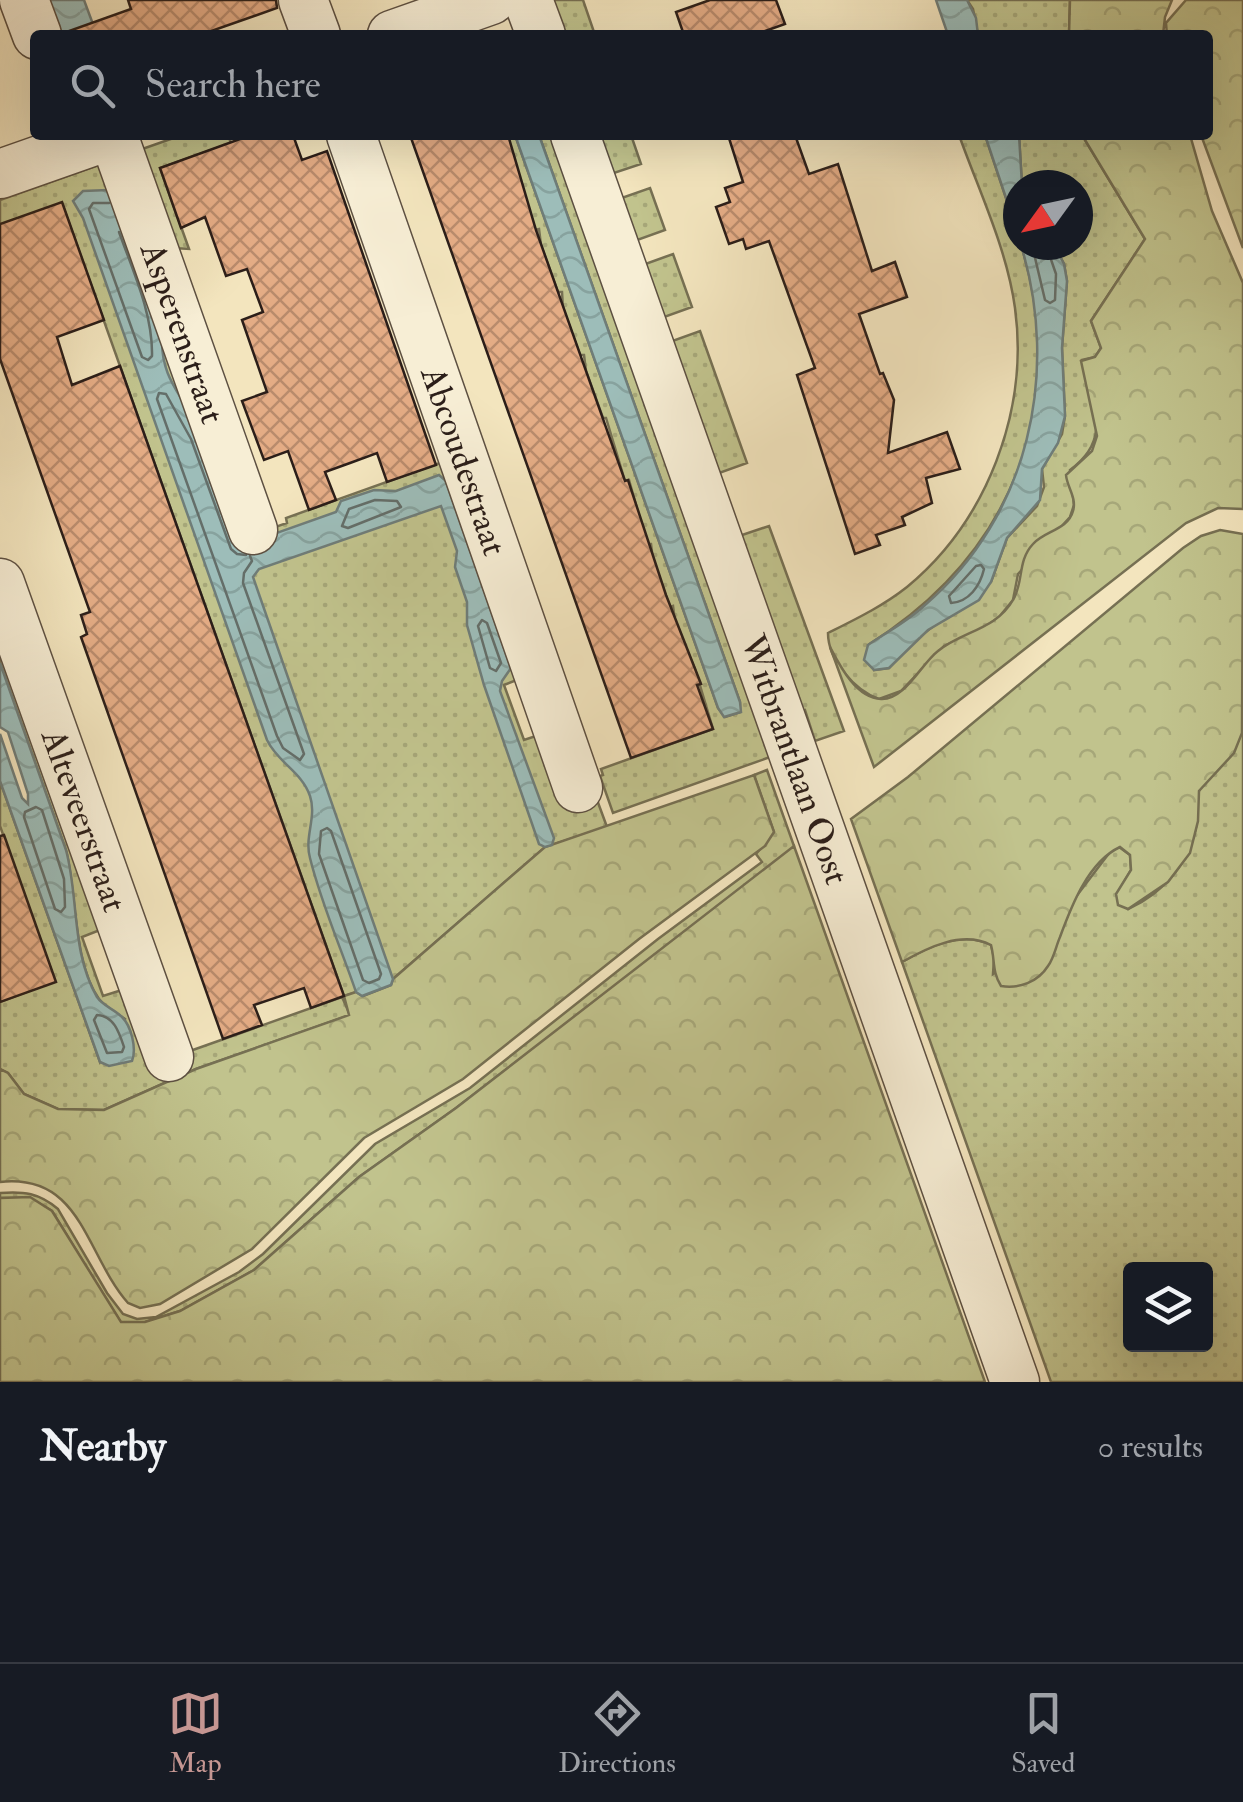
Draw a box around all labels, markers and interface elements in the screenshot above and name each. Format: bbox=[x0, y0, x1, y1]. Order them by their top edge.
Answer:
search box bbox=[30, 30, 1213, 140]
icon: search bbox=[65, 58, 120, 113]
text: Search here bbox=[145, 61, 321, 109]
north arrow bbox=[1003, 170, 1093, 260]
street label: Asperenstraat bbox=[130, 236, 234, 430]
street label: Abcoudestraat bbox=[410, 360, 516, 561]
street label: Witbrantlaan Oost bbox=[730, 628, 859, 890]
street label: Alteveerstraat bbox=[31, 723, 136, 918]
map controls bbox=[1123, 1262, 1213, 1352]
button: layers bbox=[1123, 1262, 1213, 1352]
text: Nearby bbox=[40, 1421, 166, 1473]
text: 0 results bbox=[1098, 1427, 1203, 1467]
tab: Map bbox=[168, 1686, 223, 1781]
tab: Directions bbox=[558, 1686, 676, 1781]
tab: Saved bbox=[1011, 1686, 1075, 1781]

